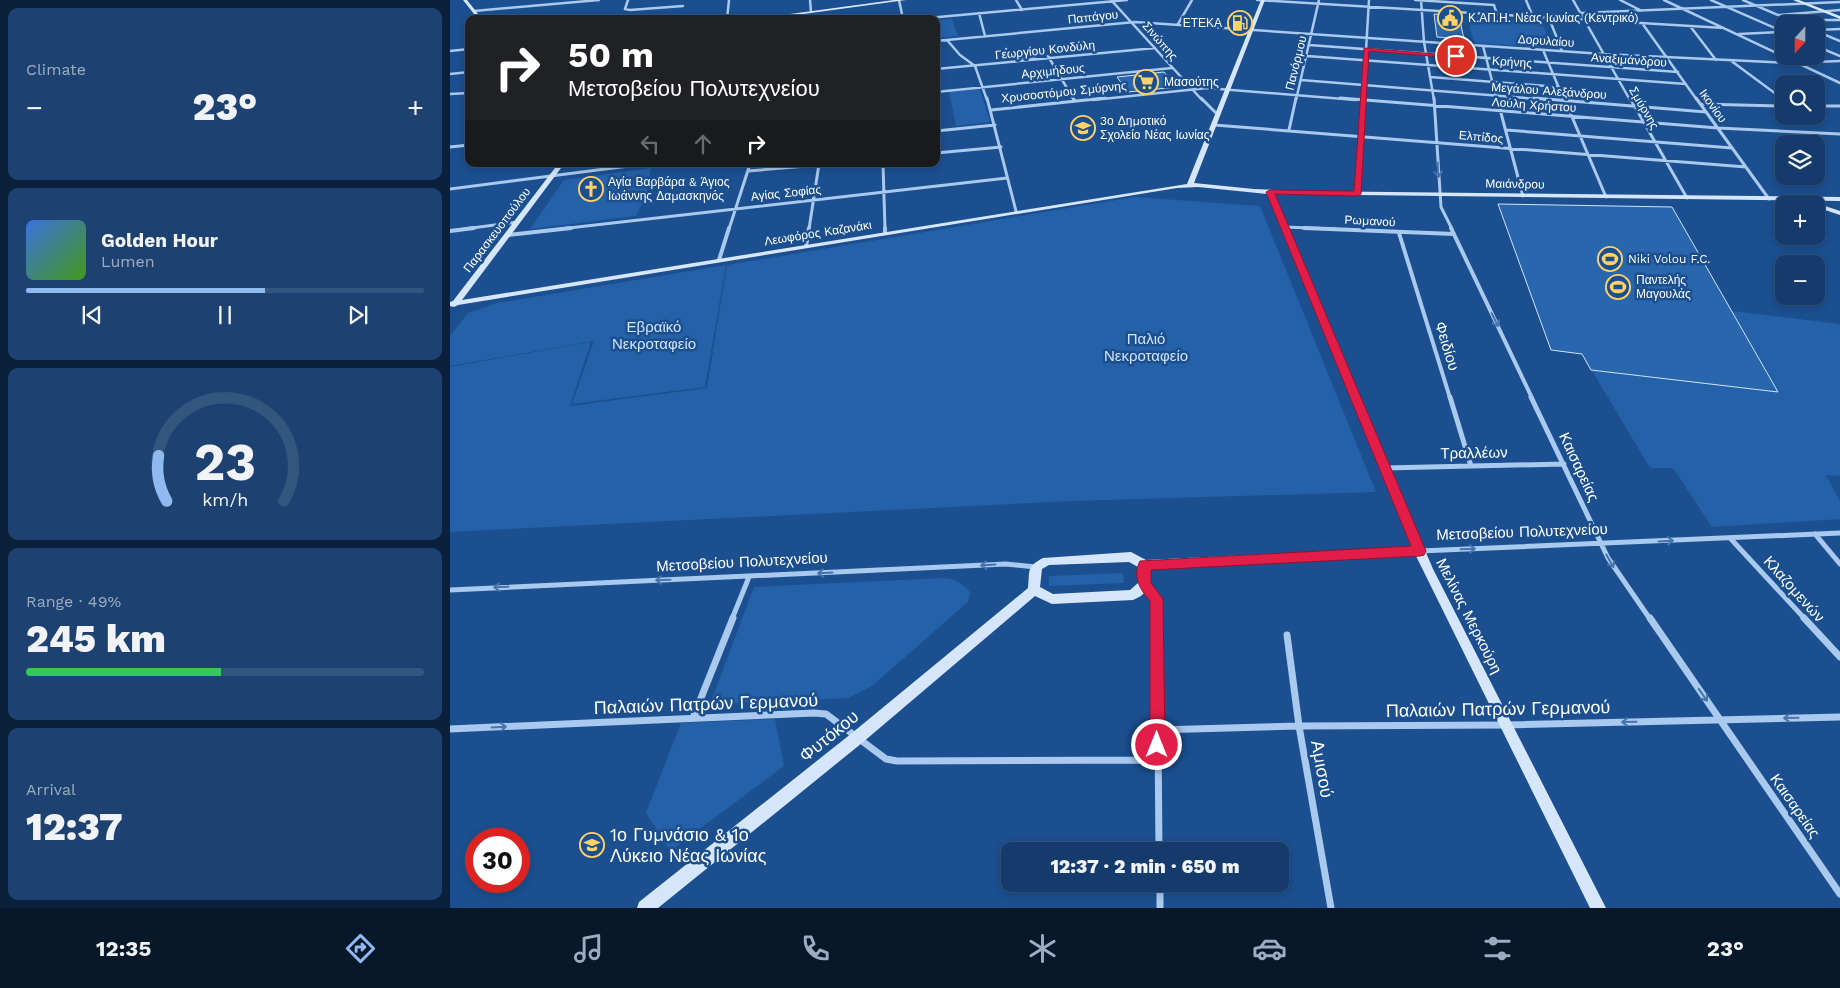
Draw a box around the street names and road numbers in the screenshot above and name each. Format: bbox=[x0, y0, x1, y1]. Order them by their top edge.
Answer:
street label: Παπάγου bbox=[1067, 7, 1119, 27]
street label: Σινώπης bbox=[1139, 19, 1181, 63]
street label: Δορυλαίου bbox=[1517, 32, 1575, 50]
street label: Πανόρμου bbox=[1282, 34, 1310, 92]
street label: Γεωργίου Κονδύλη bbox=[994, 38, 1096, 62]
street label: Αναξιμάνδρου bbox=[1591, 50, 1667, 70]
street label: Κρήνης bbox=[1492, 54, 1533, 70]
street label: Αρχιμήδους bbox=[1021, 61, 1086, 81]
street label: Χρυσοστόμου Σμύρνης bbox=[1001, 78, 1128, 106]
street label: Μεγάλου Αλεξάνδρου bbox=[1491, 80, 1607, 102]
street label: Σμύρνης bbox=[1626, 84, 1662, 132]
street label: Ικονίου bbox=[1696, 87, 1730, 125]
street label: Λούλη Χρήστου bbox=[1491, 95, 1577, 115]
street label: Ελπίδος bbox=[1458, 128, 1504, 146]
street label: Μαιάνδρου bbox=[1485, 176, 1545, 192]
street label: Αγίας Σοφίας bbox=[750, 182, 822, 204]
street label: Παρασκευοπούλου bbox=[461, 185, 533, 275]
street label: Ρωμανού bbox=[1344, 213, 1396, 229]
street label: Λεωφόρος Καζανάκι bbox=[763, 218, 873, 248]
street label: Φειδίου bbox=[1431, 319, 1463, 373]
street label: Καισαρείας bbox=[1555, 430, 1603, 504]
street label: Τραλλέων bbox=[1440, 443, 1508, 463]
street label: Μετσοβείου Πολυτεχνείου bbox=[1436, 520, 1608, 544]
street label: Μετσοβείου Πολυτεχνείου bbox=[656, 549, 828, 575]
street label: Κλαζομενών bbox=[1760, 552, 1828, 626]
street label: Μελίνας Μερκούρη bbox=[1432, 555, 1506, 677]
street label: Παλαιών Πατρών Γερμανού bbox=[594, 689, 818, 718]
street label: Παλαιών Πατρών Γερμανού bbox=[1386, 696, 1610, 721]
street label: Φυτόκου bbox=[795, 705, 862, 766]
street label: Αμισού bbox=[1307, 738, 1338, 799]
street label: Καισαρείας bbox=[1766, 770, 1824, 842]

